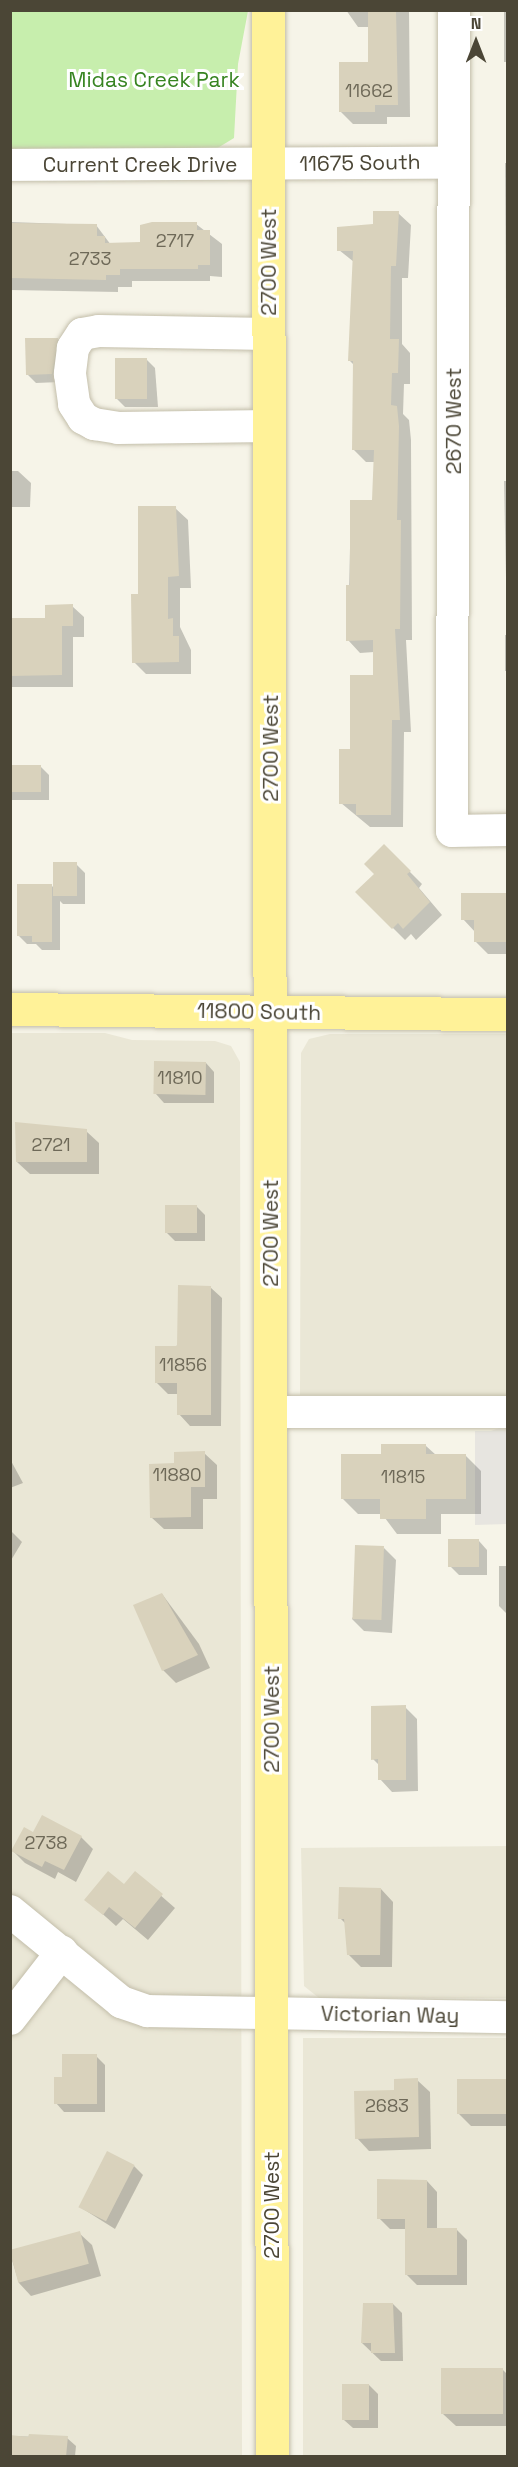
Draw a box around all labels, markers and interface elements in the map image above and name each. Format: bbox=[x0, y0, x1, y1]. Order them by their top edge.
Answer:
north arrow bbox=[446, 12, 506, 72]
text: N bbox=[471, 13, 481, 34]
park label: Midas Creek Park bbox=[68, 67, 240, 93]
house number: 11662 bbox=[345, 80, 393, 102]
street label: 11675 South bbox=[299, 149, 421, 177]
street label: Current Creek Drive bbox=[43, 152, 237, 178]
street label: 2700 West bbox=[256, 208, 282, 316]
house number: 2717 bbox=[156, 230, 194, 252]
house number: 2733 bbox=[69, 248, 111, 270]
street label: 2670 West bbox=[441, 368, 467, 474]
street label: 2700 West bbox=[258, 694, 284, 802]
street label: 11800 South bbox=[197, 998, 321, 1026]
house number: 11810 bbox=[157, 1067, 203, 1089]
house number: 2721 bbox=[31, 1134, 71, 1156]
street label: 2700 West bbox=[258, 1179, 284, 1287]
house number: 11856 bbox=[159, 1354, 207, 1376]
house number: 11880 bbox=[152, 1464, 202, 1486]
house number: 11815 bbox=[381, 1466, 425, 1488]
street label: 2700 West bbox=[259, 1665, 285, 1773]
house number: 2738 bbox=[25, 1832, 67, 1854]
street label: Victorian Way bbox=[320, 2001, 460, 2029]
house number: 2683 bbox=[365, 2095, 409, 2117]
street label: 2700 West bbox=[259, 2151, 285, 2259]

